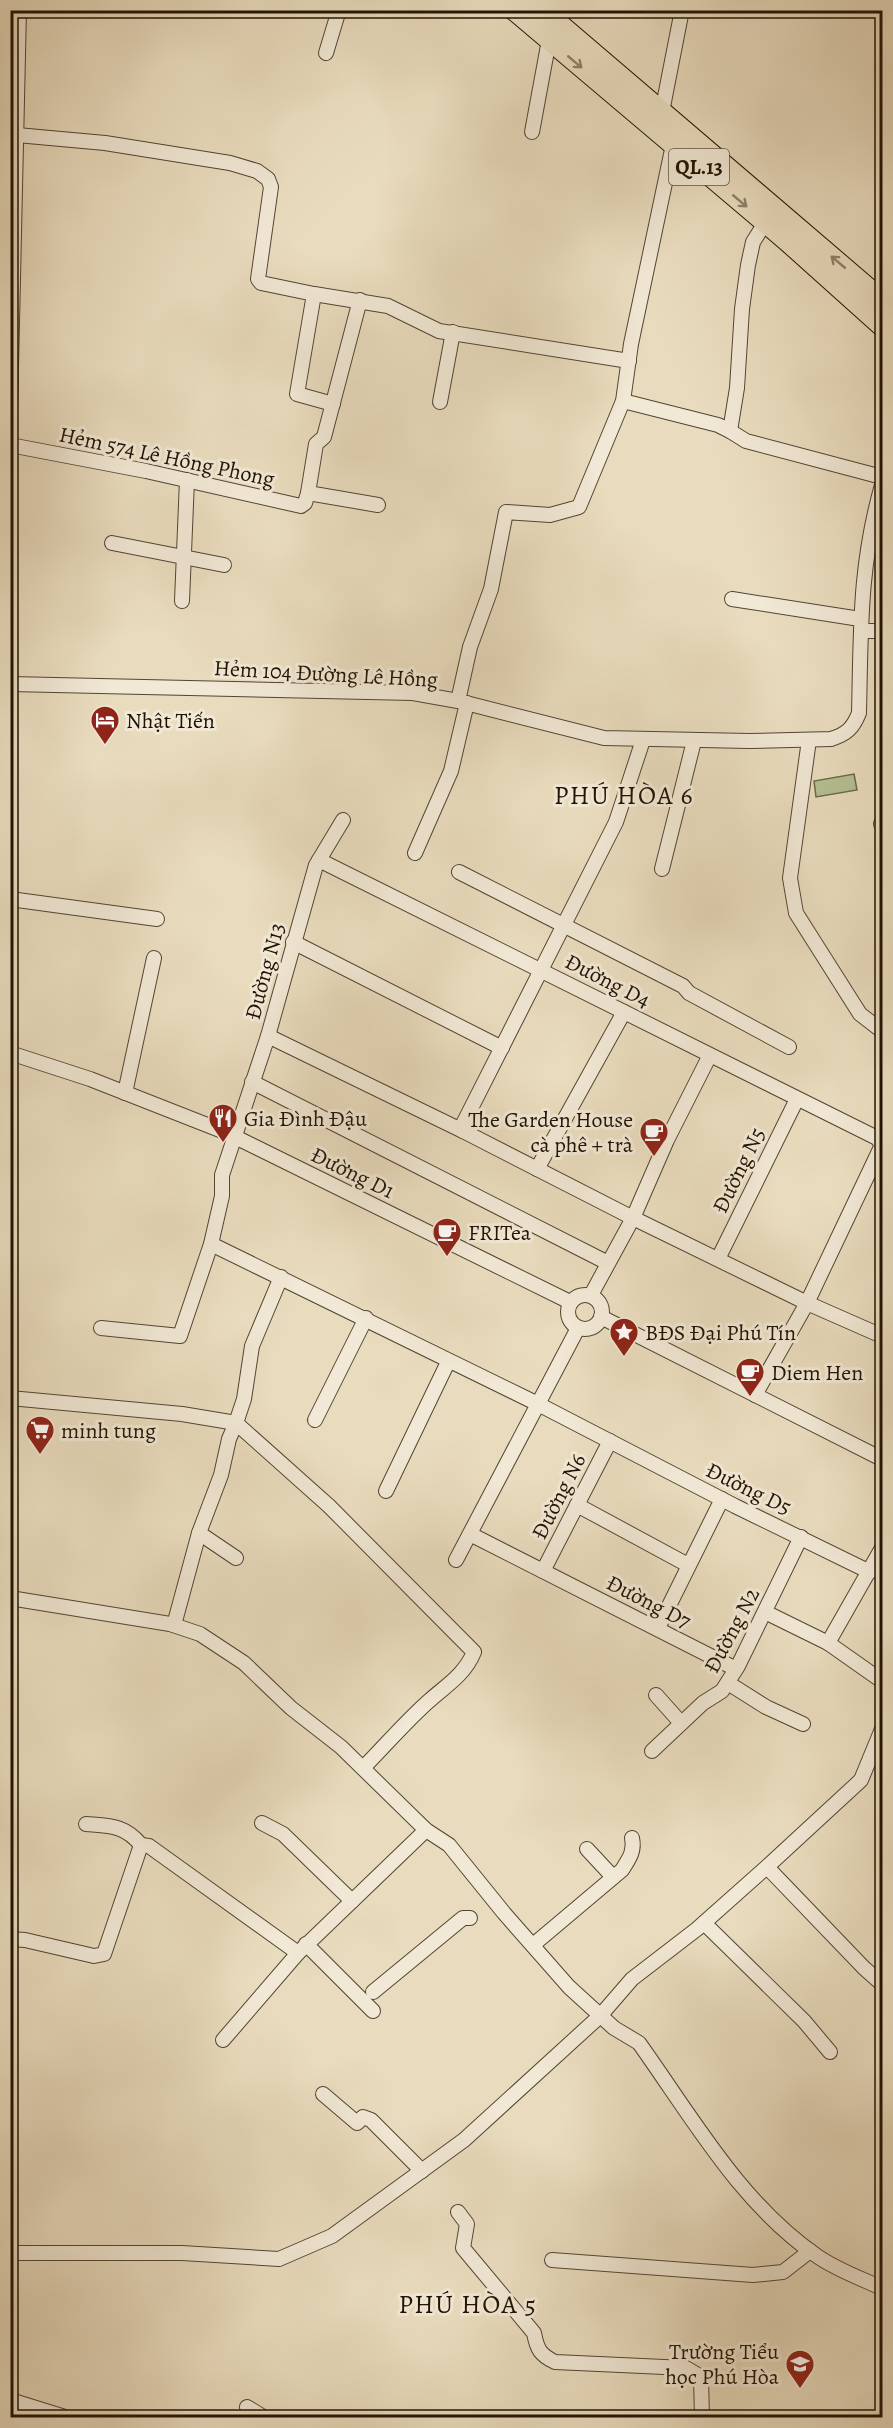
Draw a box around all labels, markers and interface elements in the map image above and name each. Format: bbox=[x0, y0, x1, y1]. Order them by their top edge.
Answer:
one-way arrow bbox=[567, 55, 582, 69]
road number: QL.13 bbox=[669, 149, 729, 185]
one-way arrow bbox=[732, 194, 747, 208]
one-way arrow bbox=[831, 255, 846, 269]
street label: Hẻm 574 Lê Hồng Phong bbox=[56, 419, 277, 494]
street label: Hẻm 104 Đường Lê Hồng bbox=[213, 653, 439, 695]
hotel icon: Nhật Tiến bbox=[89, 704, 121, 746]
place label: Nhật Tiến bbox=[126, 706, 215, 736]
district label: PHÚ HÒA 6 bbox=[554, 778, 694, 813]
street label: Đường N13 bbox=[238, 919, 292, 1023]
street label: Đường D4 bbox=[560, 947, 655, 1015]
restaurant icon: Gia Đình Đậu bbox=[207, 1102, 239, 1144]
place label: Gia Đình Đậu bbox=[244, 1104, 367, 1134]
place label: The Garden House cà phê + trà bbox=[468, 1105, 634, 1160]
cafe icon: The Garden House cà phê + trà bbox=[638, 1116, 670, 1158]
street label: Đường N5 bbox=[705, 1123, 773, 1218]
street label: Đường D1 bbox=[306, 1140, 399, 1206]
cafe icon: FRITea bbox=[431, 1216, 463, 1258]
place label: FRITea bbox=[468, 1218, 532, 1248]
place icon: BĐS Đại Phú Tín bbox=[608, 1316, 640, 1358]
place label: BĐS Đại Phú Tín bbox=[645, 1318, 796, 1348]
cafe icon: Diem Hen bbox=[734, 1356, 766, 1398]
place label: Diem Hen bbox=[771, 1358, 863, 1388]
supermarket icon: minh tung bbox=[24, 1414, 56, 1456]
place label: minh tung bbox=[61, 1416, 156, 1446]
street label: Đường N6 bbox=[525, 1448, 593, 1545]
street label: Đường D5 bbox=[701, 1455, 796, 1522]
street label: Đường D7 bbox=[601, 1568, 697, 1636]
street label: Đường N2 bbox=[697, 1582, 767, 1679]
district label: PHÚ HÒA 5 bbox=[398, 2287, 538, 2322]
place label: Trường Tiểu học Phú Hòa bbox=[665, 2337, 780, 2392]
school or university icon: Trường Tiểu học Phú Hòa bbox=[784, 2348, 816, 2390]

